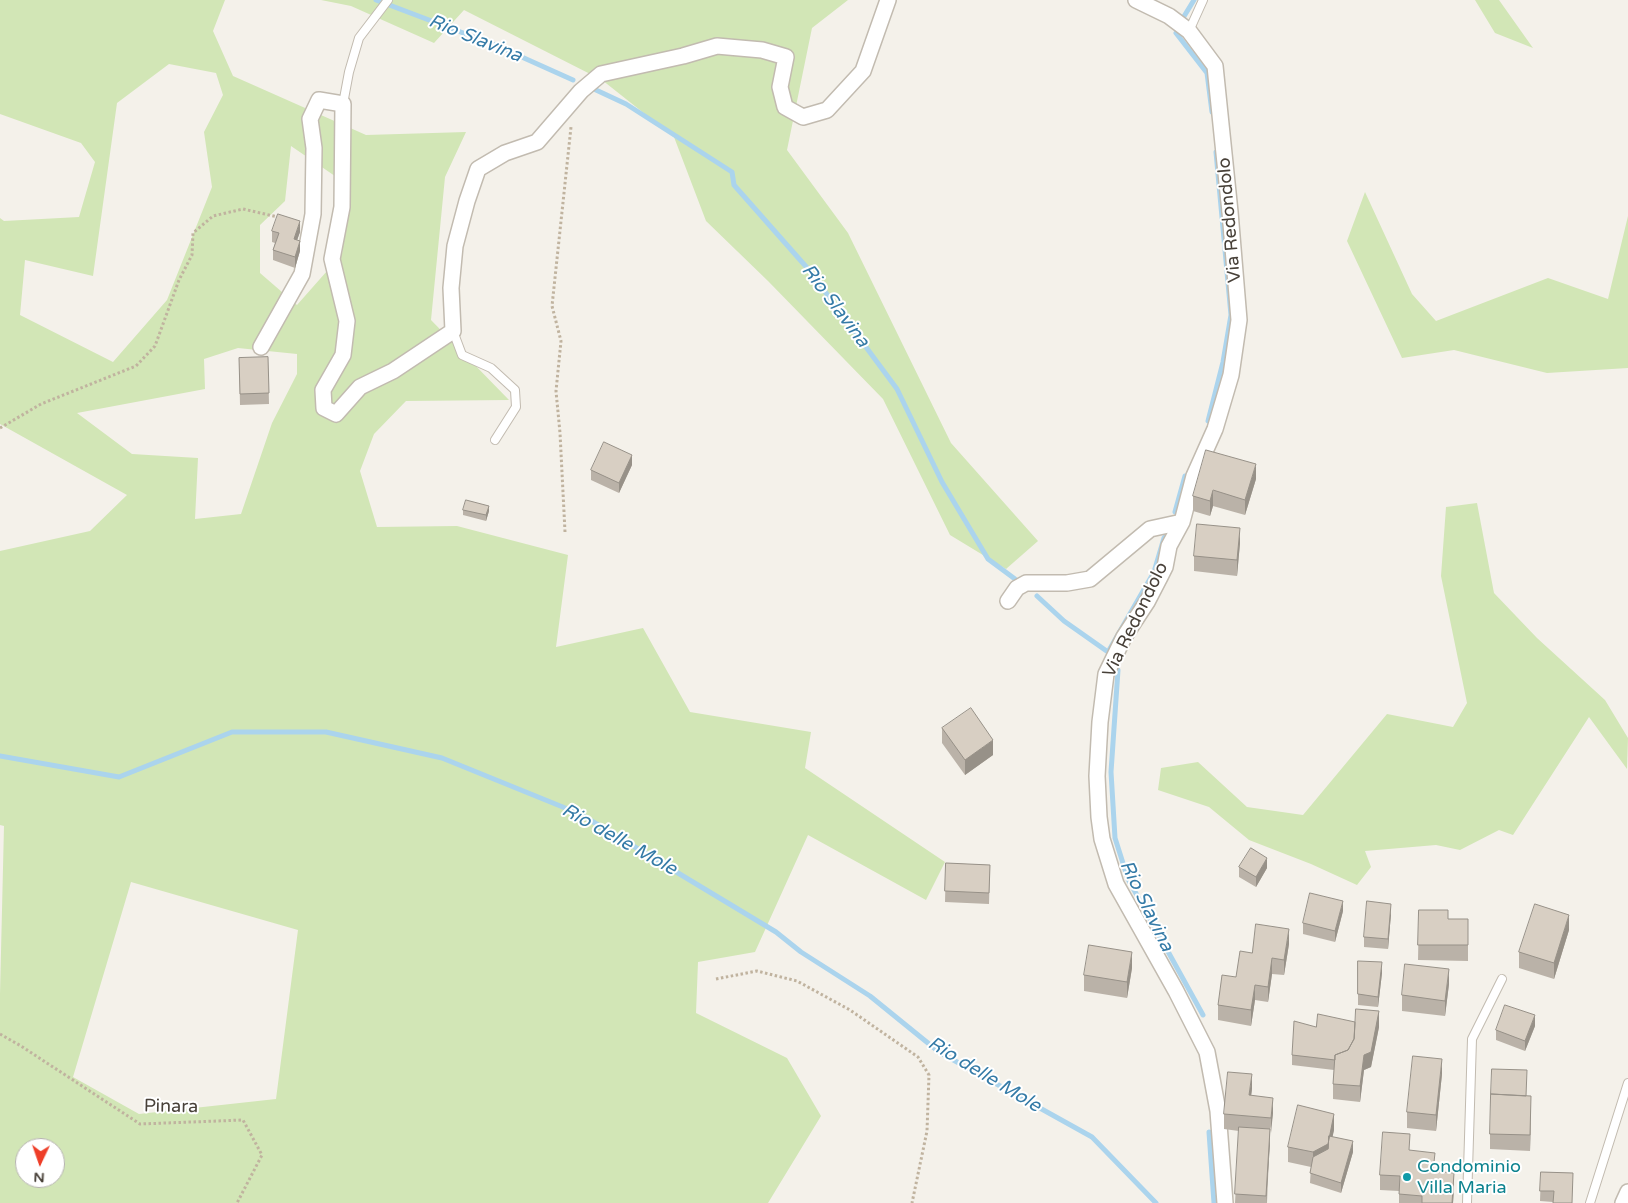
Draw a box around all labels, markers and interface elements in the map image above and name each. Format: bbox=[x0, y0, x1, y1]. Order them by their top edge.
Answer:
water label: Rio Slavina bbox=[425, 10, 525, 68]
street label: Via Redondolo bbox=[1214, 157, 1246, 283]
water label: Rio Slavina bbox=[796, 260, 874, 352]
street label: Via Redondolo bbox=[1099, 559, 1173, 681]
water label: Rio delle Mole bbox=[558, 799, 680, 881]
water label: Rio Slavina bbox=[1114, 857, 1178, 955]
water label: Rio delle Mole bbox=[923, 1032, 1045, 1118]
street label: Pinara bbox=[144, 1096, 198, 1118]
north arrow bbox=[15, 1138, 65, 1188]
place label: Condominio Villa Maria bbox=[1417, 1156, 1521, 1198]
text: N bbox=[33, 1169, 45, 1186]
marker: Condominio Villa Maria bbox=[1401, 1171, 1413, 1183]

